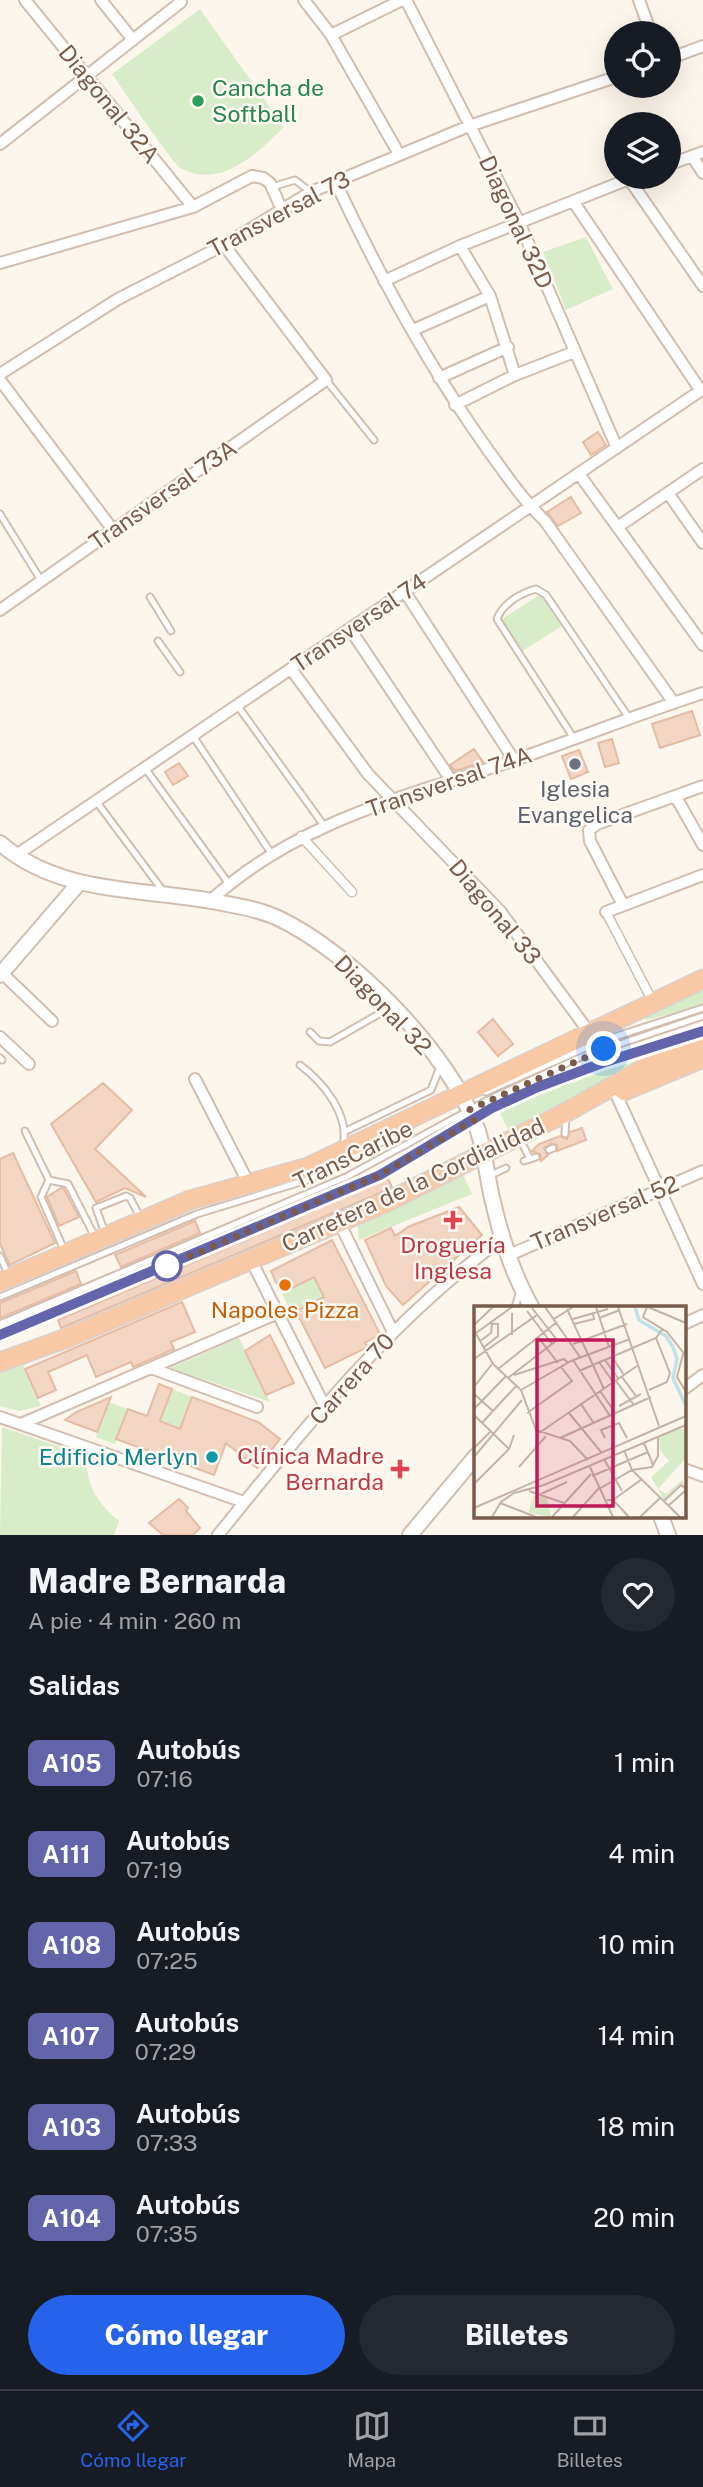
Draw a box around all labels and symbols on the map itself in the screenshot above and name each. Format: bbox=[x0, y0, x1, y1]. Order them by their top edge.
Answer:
street label: Diagonal 32A bbox=[53, 39, 165, 168]
place label: Cancha de Softball bbox=[212, 74, 324, 127]
marker: Cancha de Softball bbox=[190, 93, 206, 109]
street label: Diagonal 32D bbox=[474, 151, 559, 293]
street label: Transversal 73 bbox=[203, 165, 354, 262]
street label: Transversal 73A bbox=[84, 434, 241, 555]
street label: Transversal 74 bbox=[286, 568, 431, 678]
street label: Transversal 74A bbox=[363, 741, 535, 822]
marker: Iglesia Evangelica bbox=[567, 756, 583, 772]
place label: Iglesia Evangelica bbox=[517, 775, 633, 828]
street label: Diagonal 33 bbox=[444, 854, 547, 970]
street label: Diagonal 32 bbox=[329, 949, 438, 1060]
your location bbox=[586, 1031, 621, 1066]
street label: Carretera de la Cordialidad bbox=[277, 1112, 548, 1257]
street label: TransCaribe bbox=[289, 1114, 417, 1195]
street label: Transversal 52 bbox=[527, 1169, 683, 1256]
marker: Droguería Inglesa bbox=[445, 1212, 461, 1228]
place label: Droguería Inglesa bbox=[400, 1231, 506, 1284]
unlabelled marker bbox=[152, 1251, 182, 1281]
marker: Napoles Pizza bbox=[277, 1277, 293, 1293]
place label: Napoles Pizza bbox=[211, 1296, 359, 1323]
inset map bbox=[474, 1306, 686, 1518]
street label: Carrera 70 bbox=[304, 1327, 400, 1430]
place label: Clínica Madre Bernarda bbox=[237, 1442, 384, 1495]
place label: Edificio Merlyn bbox=[39, 1443, 198, 1470]
marker: Edificio Merlyn bbox=[204, 1449, 220, 1465]
marker: Clínica Madre Bernarda bbox=[390, 1459, 410, 1479]

